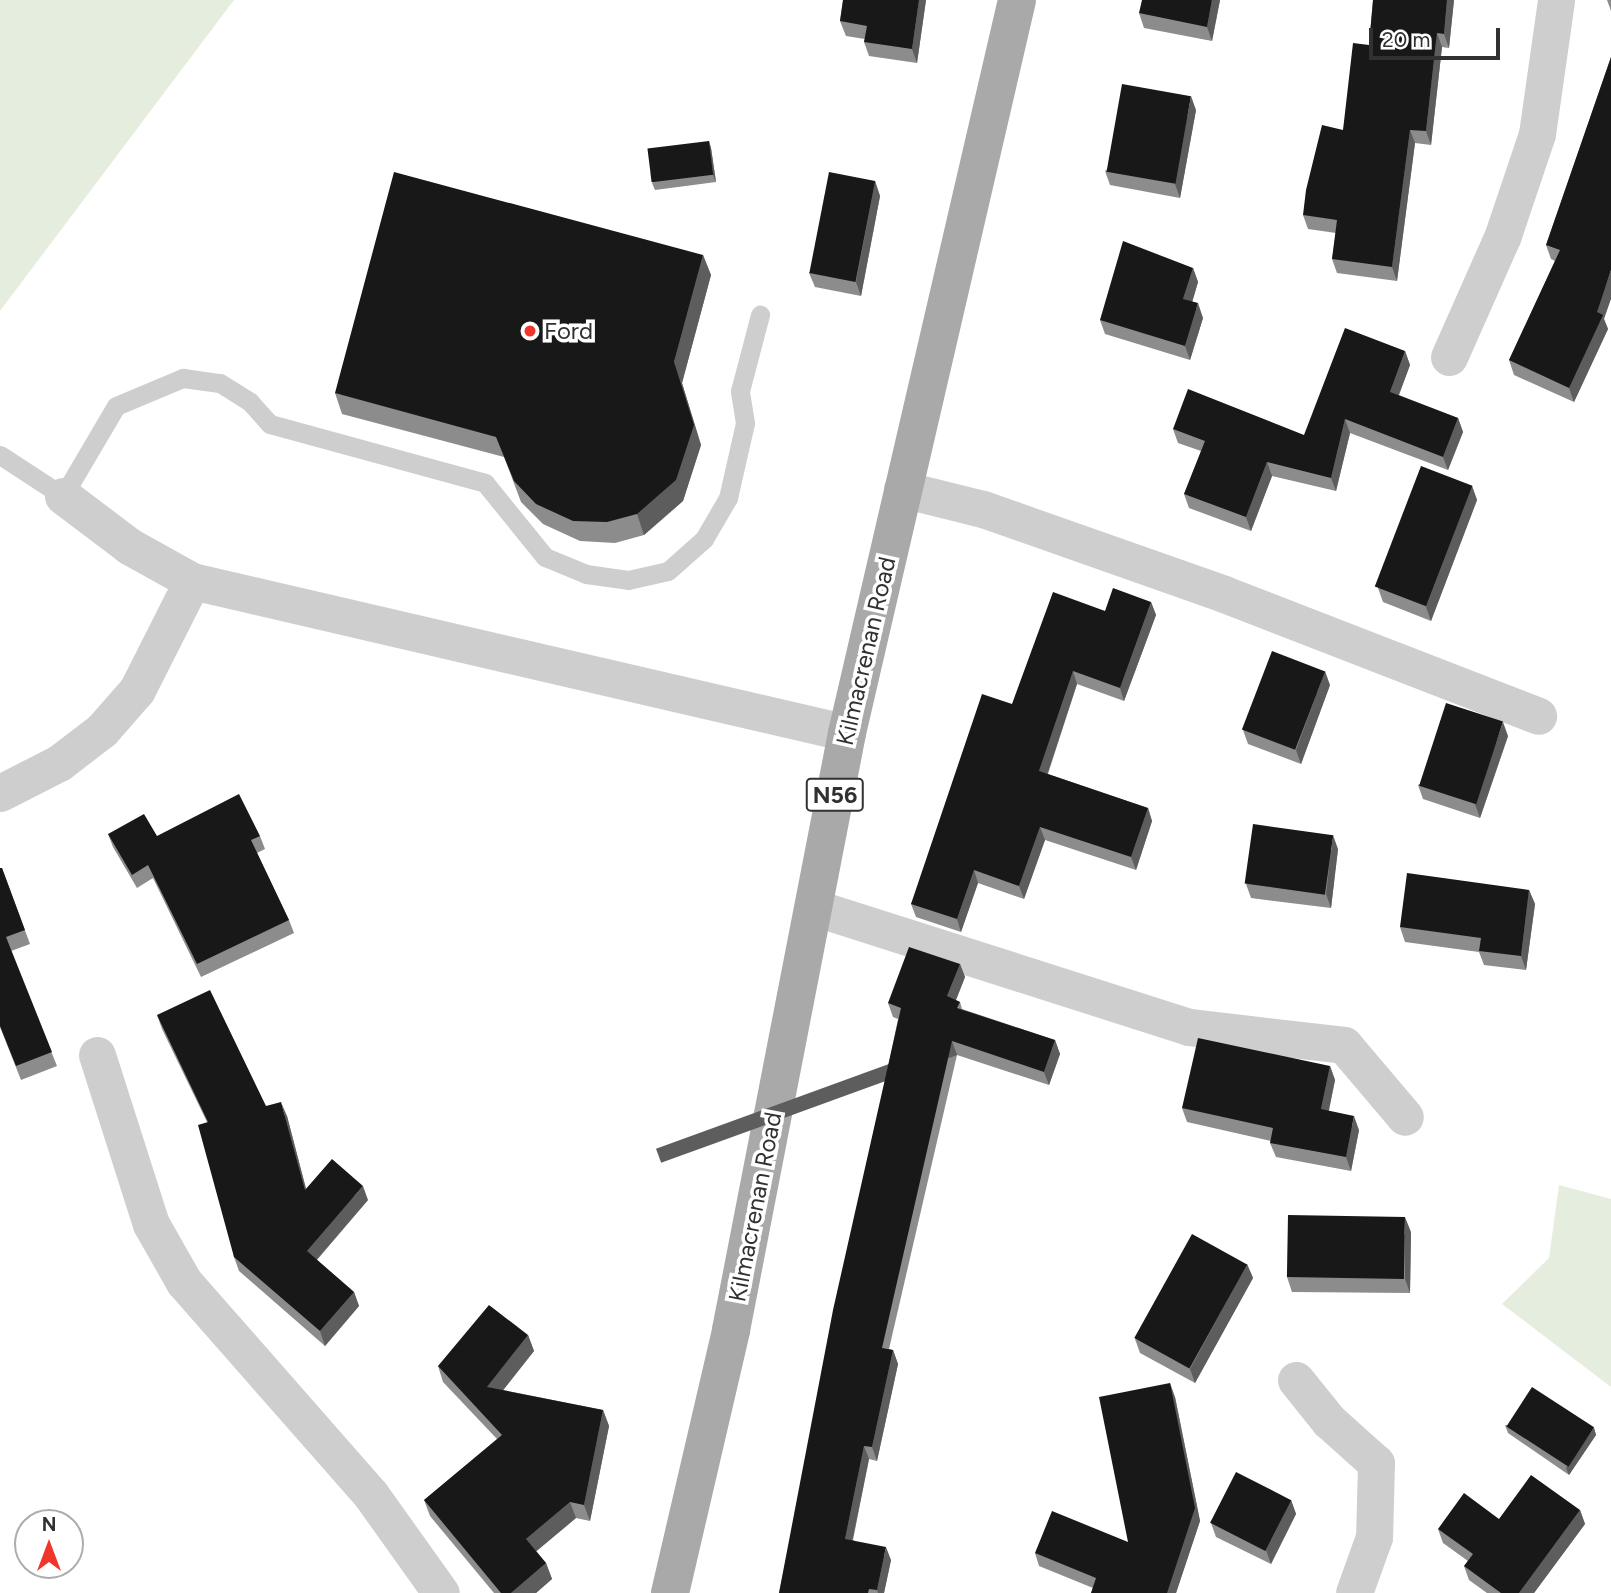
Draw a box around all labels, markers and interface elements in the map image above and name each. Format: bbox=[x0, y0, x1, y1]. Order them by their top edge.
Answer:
scale bar bbox=[1373, 14, 1504, 58]
text: 20 m bbox=[1382, 27, 1430, 52]
place label: Ford bbox=[544, 317, 593, 345]
marker: Ford bbox=[522, 323, 538, 339]
street label: Kilmacrenan Road bbox=[830, 554, 902, 748]
road number: N56 bbox=[805, 776, 865, 814]
street label: Kilmacrenan Road bbox=[722, 1110, 788, 1304]
north arrow bbox=[14, 1509, 84, 1579]
text: N bbox=[42, 1513, 56, 1536]

